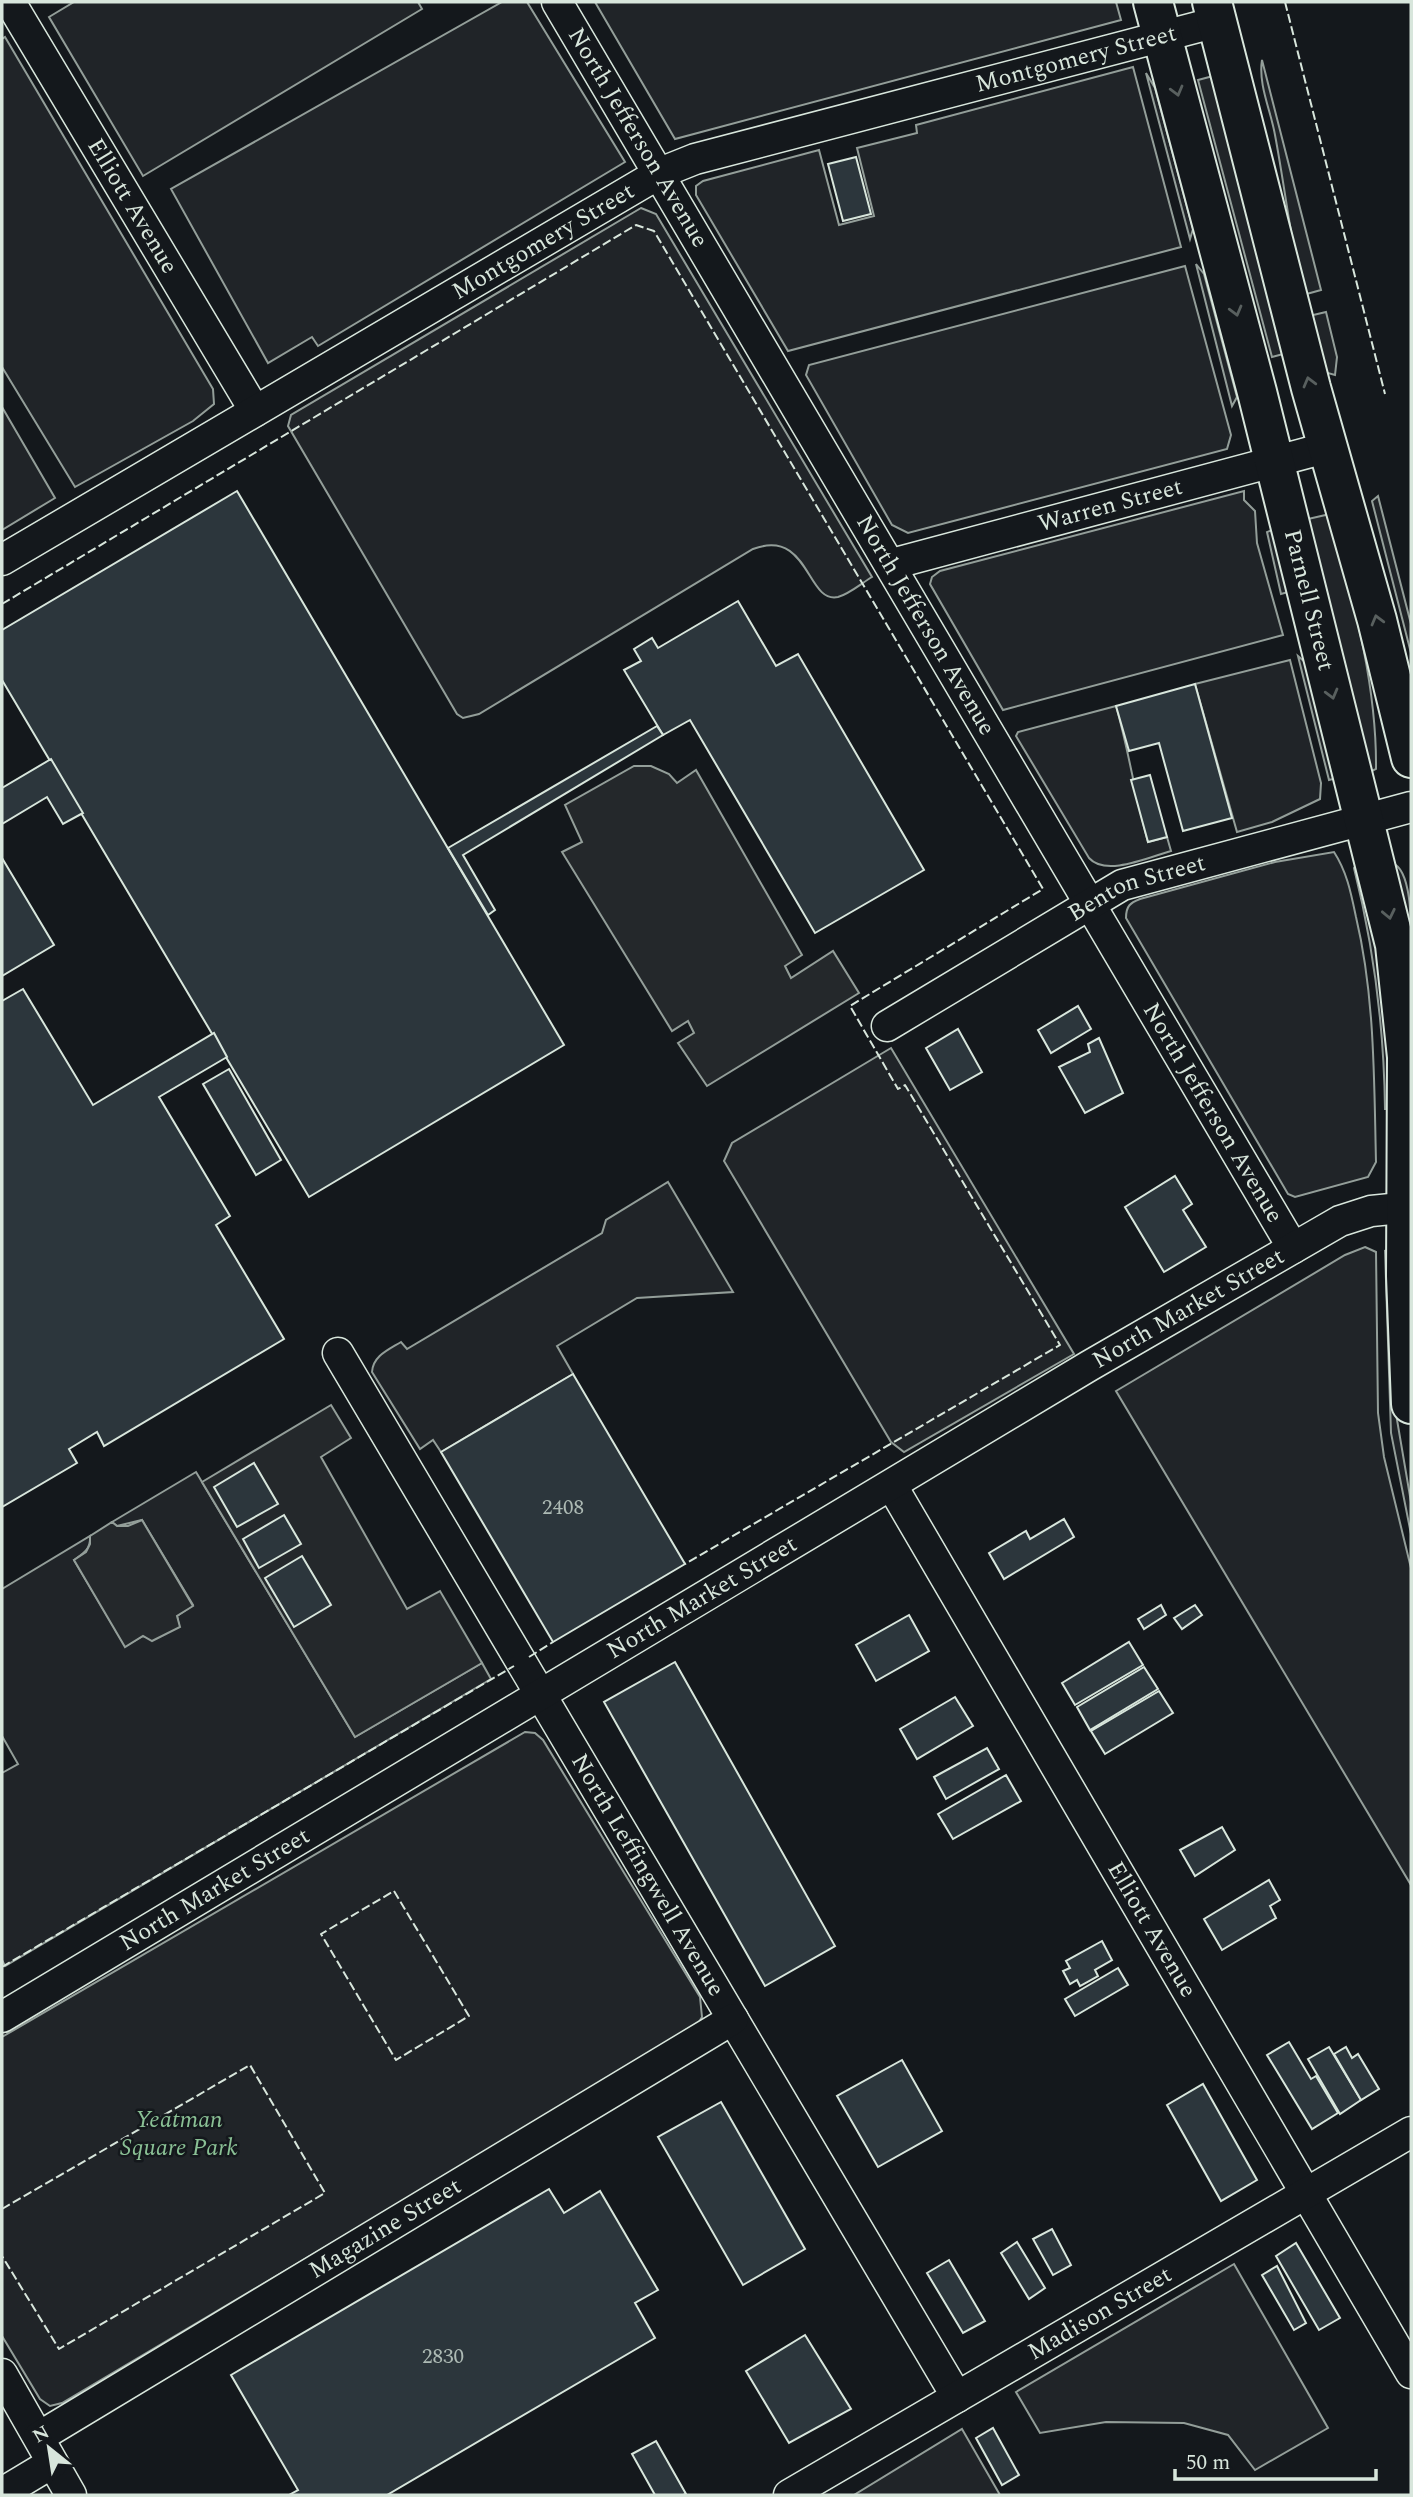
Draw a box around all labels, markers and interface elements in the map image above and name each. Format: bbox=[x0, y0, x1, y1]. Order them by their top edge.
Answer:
street label: Montgomery Street bbox=[972, 15, 1181, 103]
street label: North Jefferson Avenue bbox=[558, 21, 717, 255]
one-way arrow bbox=[1169, 85, 1183, 97]
street label: Elliott Avenue bbox=[78, 131, 187, 281]
street label: Montgomery Street bbox=[445, 174, 642, 310]
one-way arrow bbox=[1227, 305, 1242, 317]
one-way arrow bbox=[1303, 376, 1318, 388]
street label: Warren Street bbox=[1034, 469, 1187, 542]
street label: North Jefferson Avenue bbox=[846, 508, 1005, 742]
street label: Parnell Street bbox=[1274, 525, 1344, 675]
one-way arrow bbox=[1371, 614, 1385, 626]
one-way arrow bbox=[1323, 688, 1338, 700]
street label: Benton Street bbox=[1061, 845, 1210, 931]
one-way arrow bbox=[1380, 908, 1395, 920]
street label: North Jefferson Avenue bbox=[1133, 996, 1292, 1230]
street label: North Market Street bbox=[1086, 1239, 1291, 1378]
house number: 2408 bbox=[542, 1492, 584, 1524]
street label: North Market Street bbox=[600, 1527, 804, 1669]
street label: North Leffingwell Avenue bbox=[561, 1747, 734, 2003]
street label: North Market Street bbox=[113, 1819, 317, 1961]
street label: Elliott Avenue bbox=[1098, 1855, 1206, 2005]
park label: Yeatman Square Park bbox=[120, 2102, 238, 2166]
street label: Magazine Street bbox=[302, 2169, 468, 2289]
street label: Madison Street bbox=[1021, 2257, 1179, 2370]
house number: 2830 bbox=[422, 2341, 464, 2373]
north arrow bbox=[14, 2413, 84, 2483]
text: N bbox=[27, 2418, 55, 2451]
scale bar bbox=[1175, 2438, 1376, 2482]
text: 50 m bbox=[1186, 2447, 1230, 2479]

